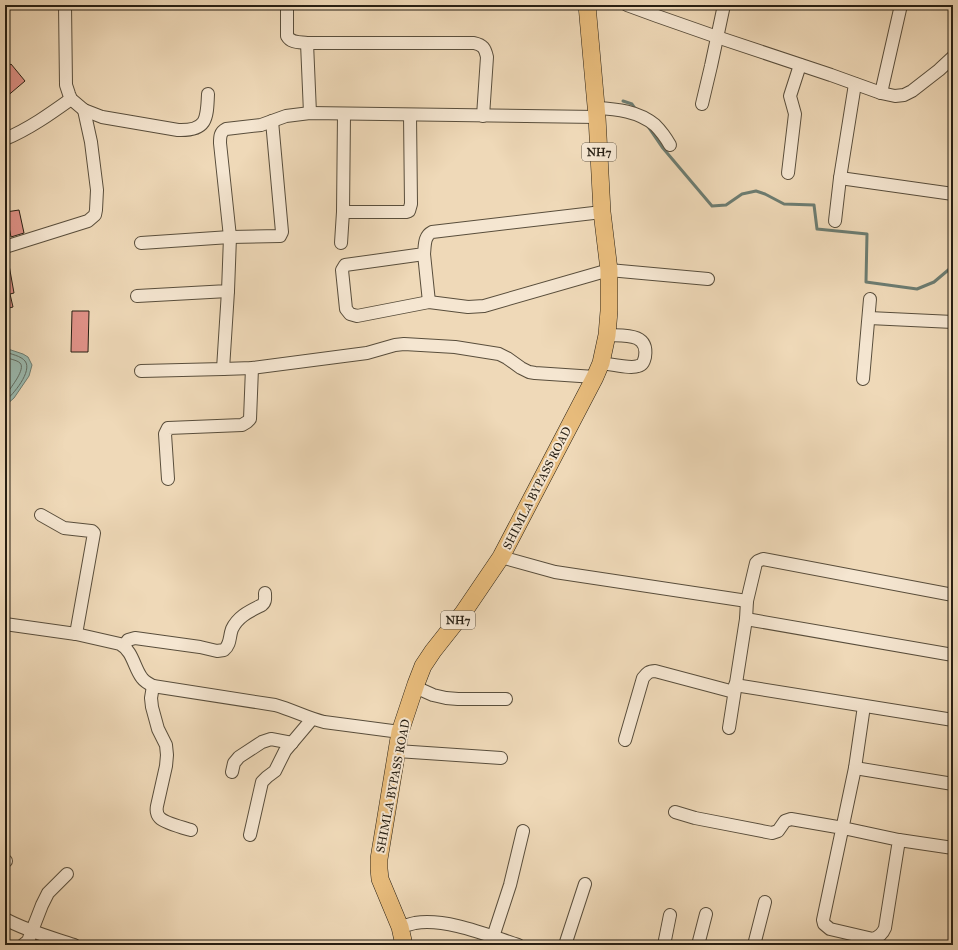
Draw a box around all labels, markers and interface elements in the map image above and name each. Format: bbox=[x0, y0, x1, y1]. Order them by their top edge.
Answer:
road number: NH7 bbox=[582, 143, 616, 161]
street label: SHIMLA BYPASS ROAD bbox=[500, 424, 574, 552]
road number: NH7 bbox=[441, 611, 475, 629]
street label: SHIMLA BYPASS ROAD bbox=[373, 718, 413, 854]

